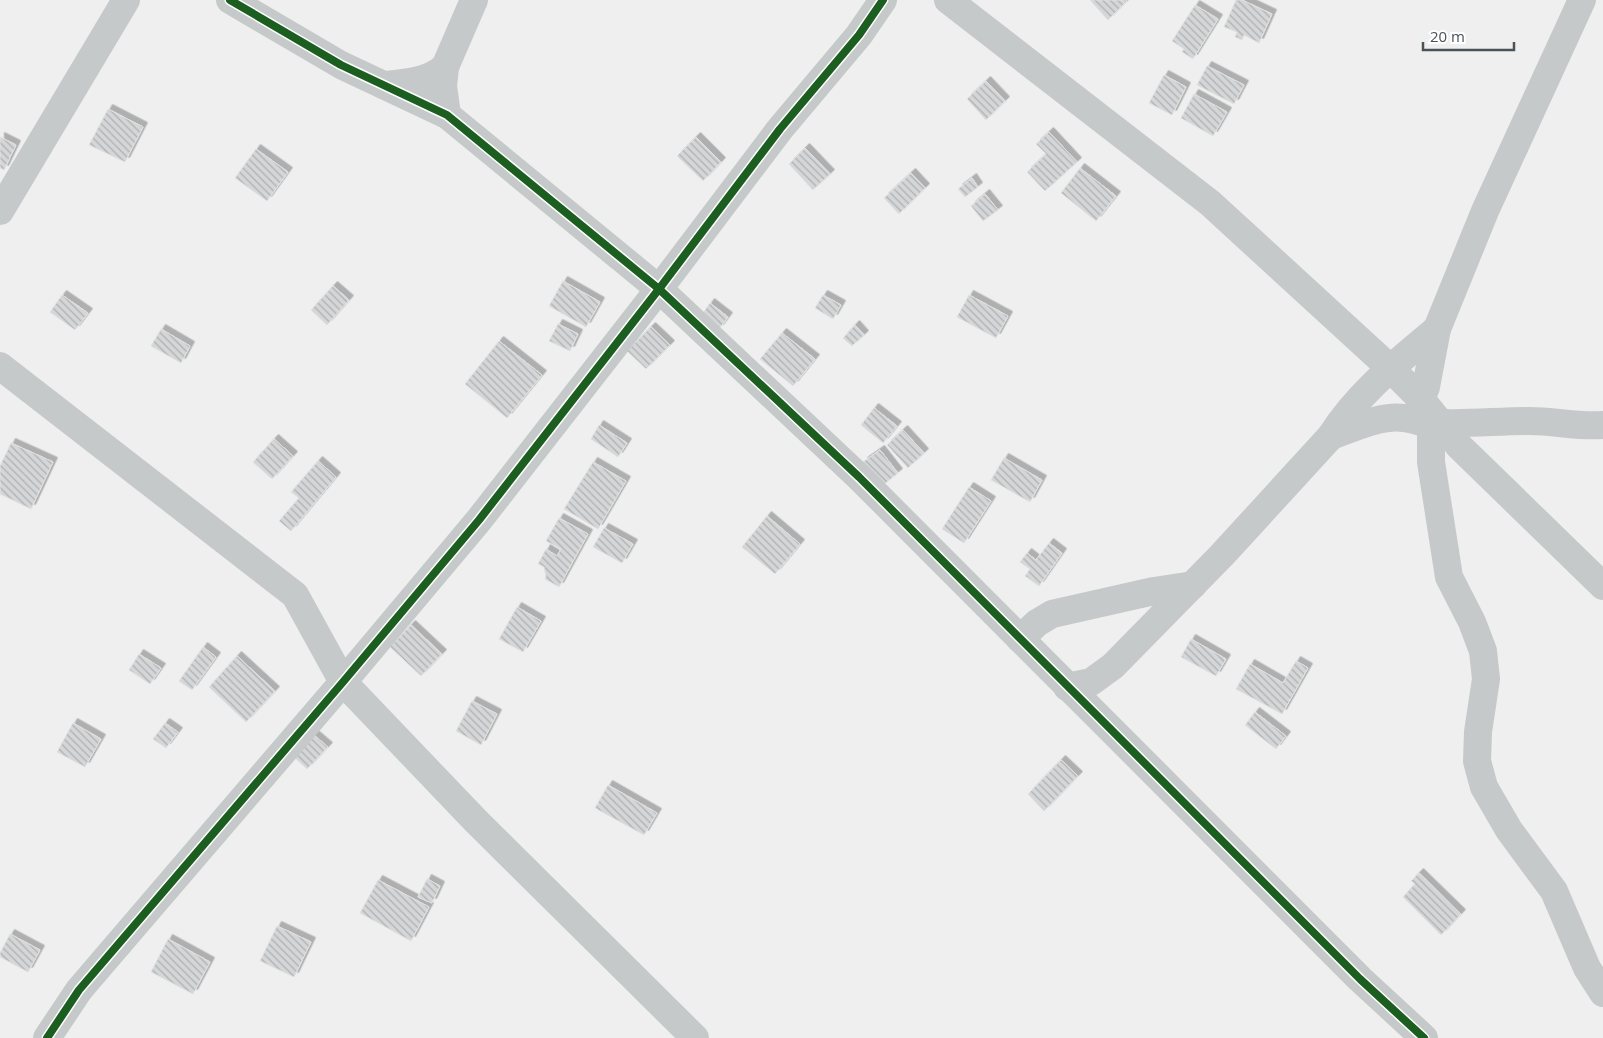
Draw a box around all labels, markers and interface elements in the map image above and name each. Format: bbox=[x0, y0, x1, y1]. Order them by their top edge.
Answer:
scale bar bbox=[1423, 20, 1514, 52]
text: 20 m bbox=[1430, 26, 1465, 46]

